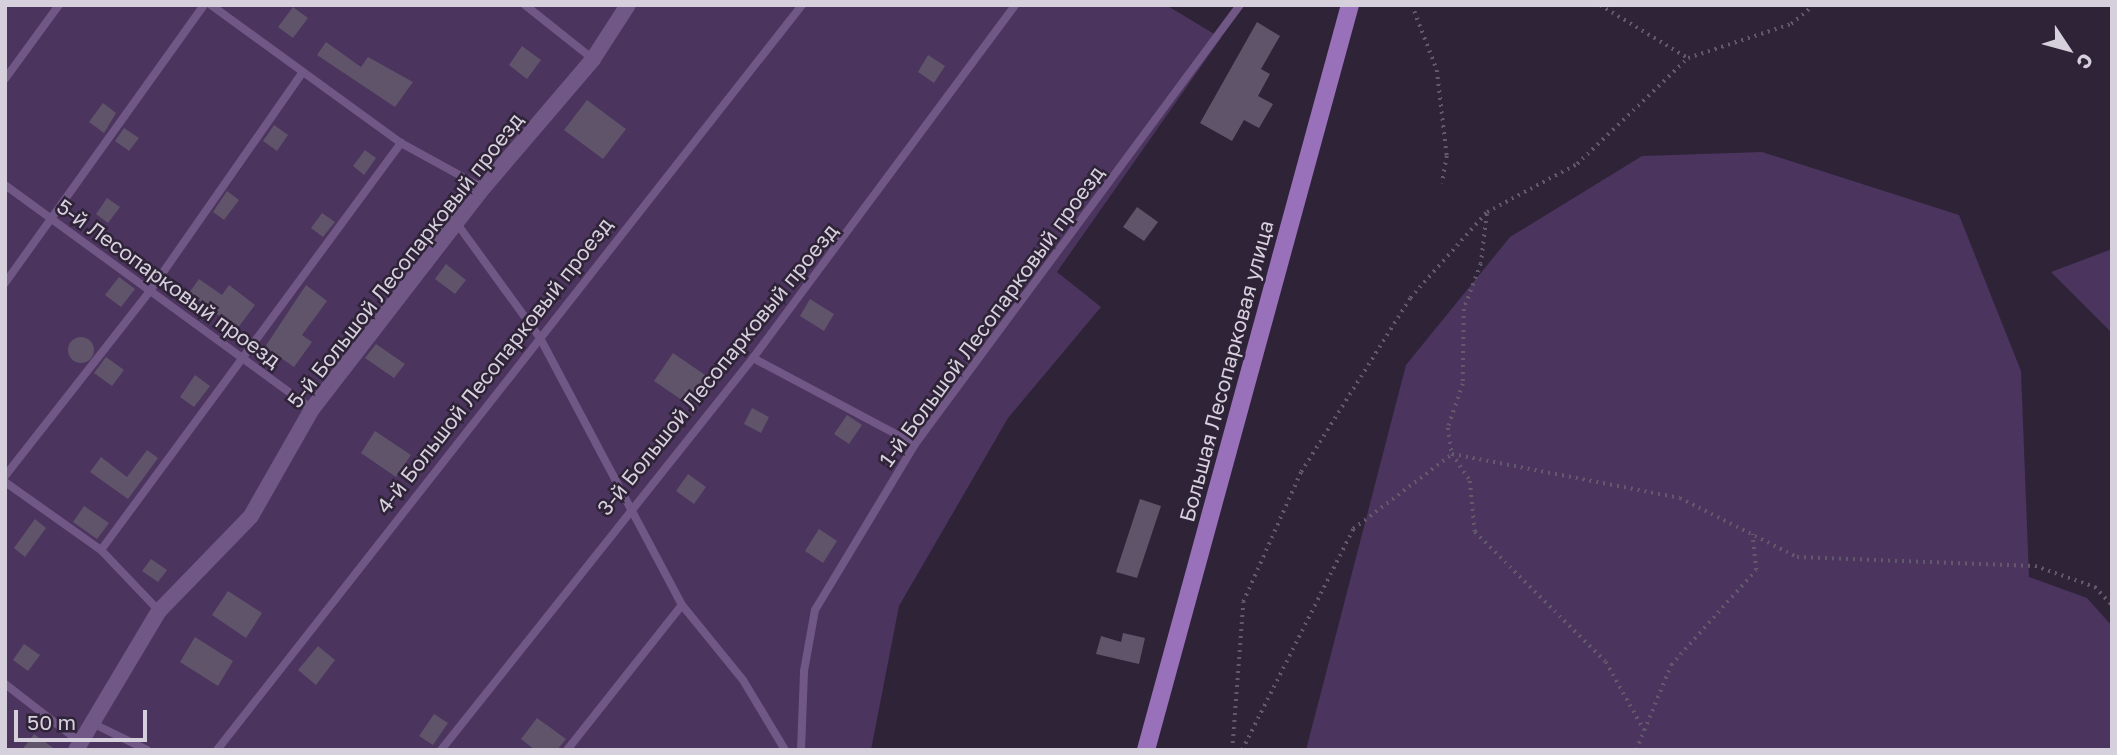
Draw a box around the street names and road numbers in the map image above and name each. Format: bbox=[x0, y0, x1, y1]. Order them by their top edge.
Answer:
street label: 5-й Большой Лесопарковый проезд bbox=[282, 107, 528, 413]
street label: 1-й Большой Лесопарковый проезд bbox=[873, 161, 1109, 471]
street label: 5-й Лесопарковый проезд bbox=[52, 193, 286, 373]
street label: 4-й Большой Лесопарковый проезд bbox=[371, 212, 617, 518]
street label: Большая Лесопарковая улица bbox=[1174, 217, 1278, 525]
street label: 3-й Большой Лесопарковый проезд bbox=[591, 218, 843, 520]

